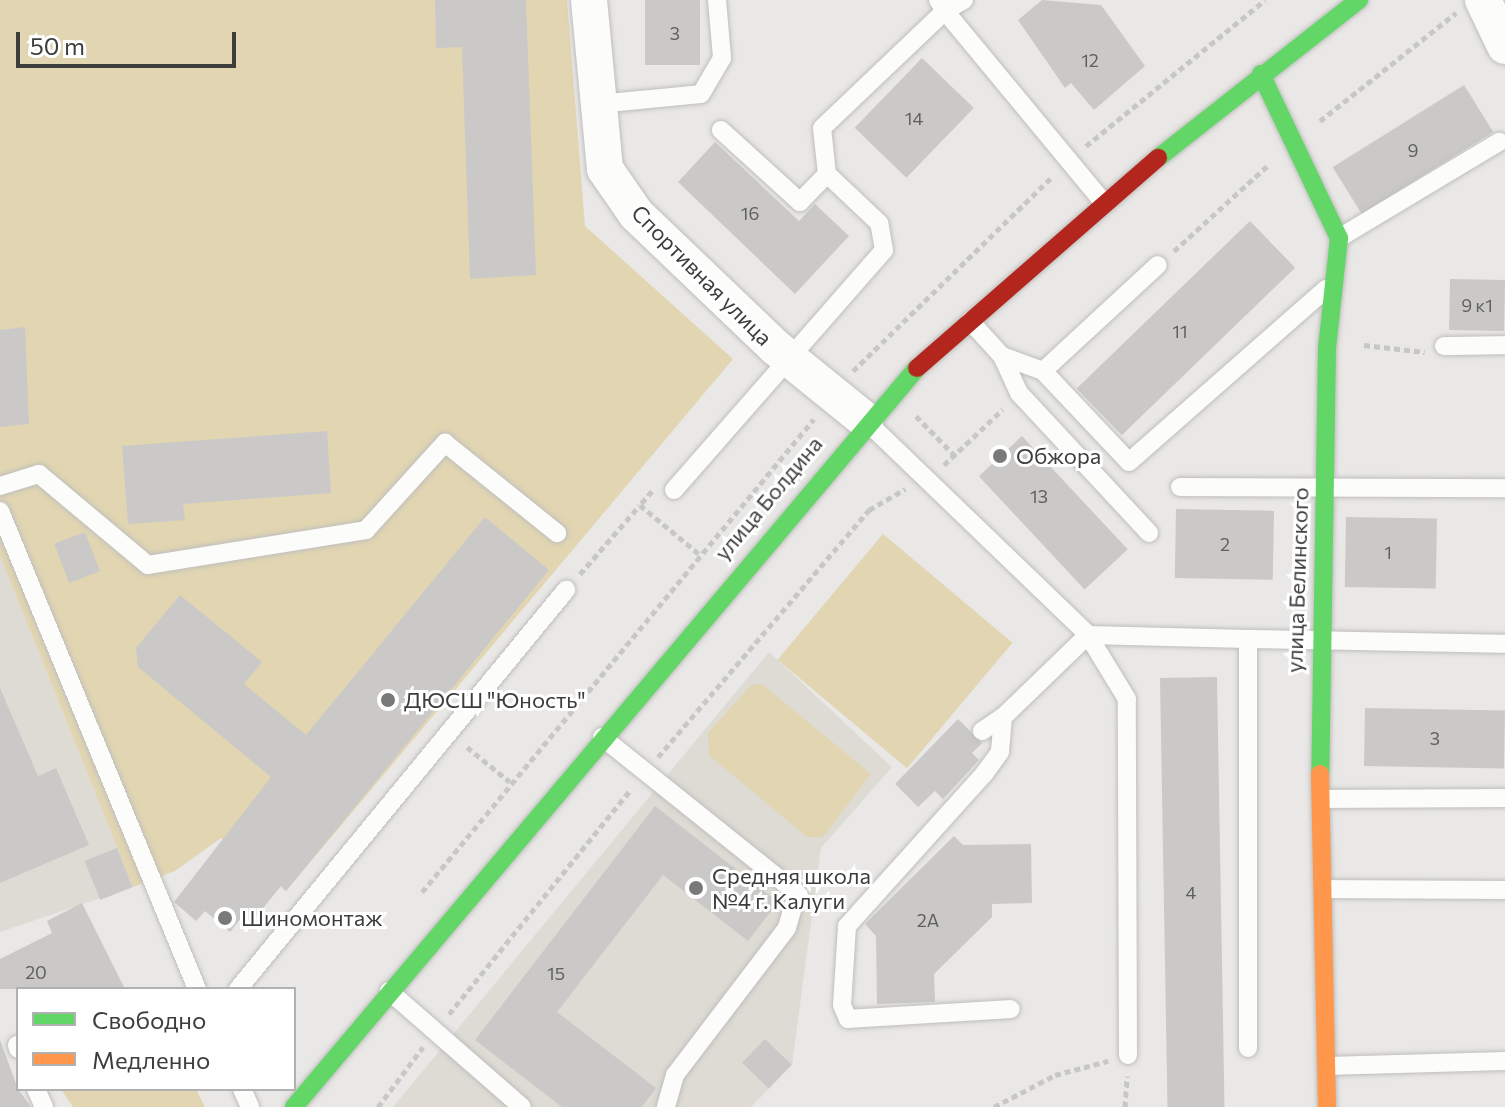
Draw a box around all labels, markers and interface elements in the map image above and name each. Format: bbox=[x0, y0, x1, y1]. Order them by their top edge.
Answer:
scale bar bbox=[20, 16, 240, 66]
house number: 3 bbox=[670, 22, 680, 44]
text: 50 m bbox=[30, 31, 85, 60]
house number: 12 bbox=[1081, 49, 1099, 71]
house number: 14 bbox=[905, 107, 923, 129]
house number: 9 bbox=[1408, 139, 1418, 161]
street label: Спортивная улица bbox=[626, 199, 778, 351]
house number: 16 bbox=[741, 202, 759, 224]
house number: 9 к1 bbox=[1461, 294, 1493, 316]
house number: 11 bbox=[1172, 320, 1188, 342]
street label: улица Болдина bbox=[709, 431, 827, 565]
place label: Обжора bbox=[1016, 443, 1101, 469]
marker: Обжора bbox=[991, 447, 1009, 465]
house number: 13 bbox=[1030, 485, 1048, 507]
street label: улица Белинского bbox=[1281, 487, 1313, 673]
house number: 2 bbox=[1220, 533, 1230, 555]
house number: 1 bbox=[1384, 541, 1392, 563]
place label: ДЮСШ "Юность" bbox=[404, 687, 586, 713]
marker: ДЮСШ "Юность" bbox=[379, 691, 397, 709]
house number: 3 bbox=[1430, 727, 1440, 749]
place label: Средняя школа №4 г. Калуги bbox=[712, 862, 871, 914]
marker: Средняя школа №4 г. Калуги bbox=[687, 879, 705, 897]
house number: 4 bbox=[1186, 881, 1196, 903]
place label: Шиномонтаж bbox=[241, 905, 383, 931]
marker: Шиномонтаж bbox=[216, 909, 234, 927]
house number: 2А bbox=[917, 909, 939, 931]
house number: 20 bbox=[25, 961, 47, 983]
house number: 15 bbox=[547, 962, 565, 984]
legend bbox=[16, 987, 296, 1091]
text: Свободно bbox=[92, 1005, 206, 1034]
text: Медленно bbox=[92, 1045, 210, 1074]

